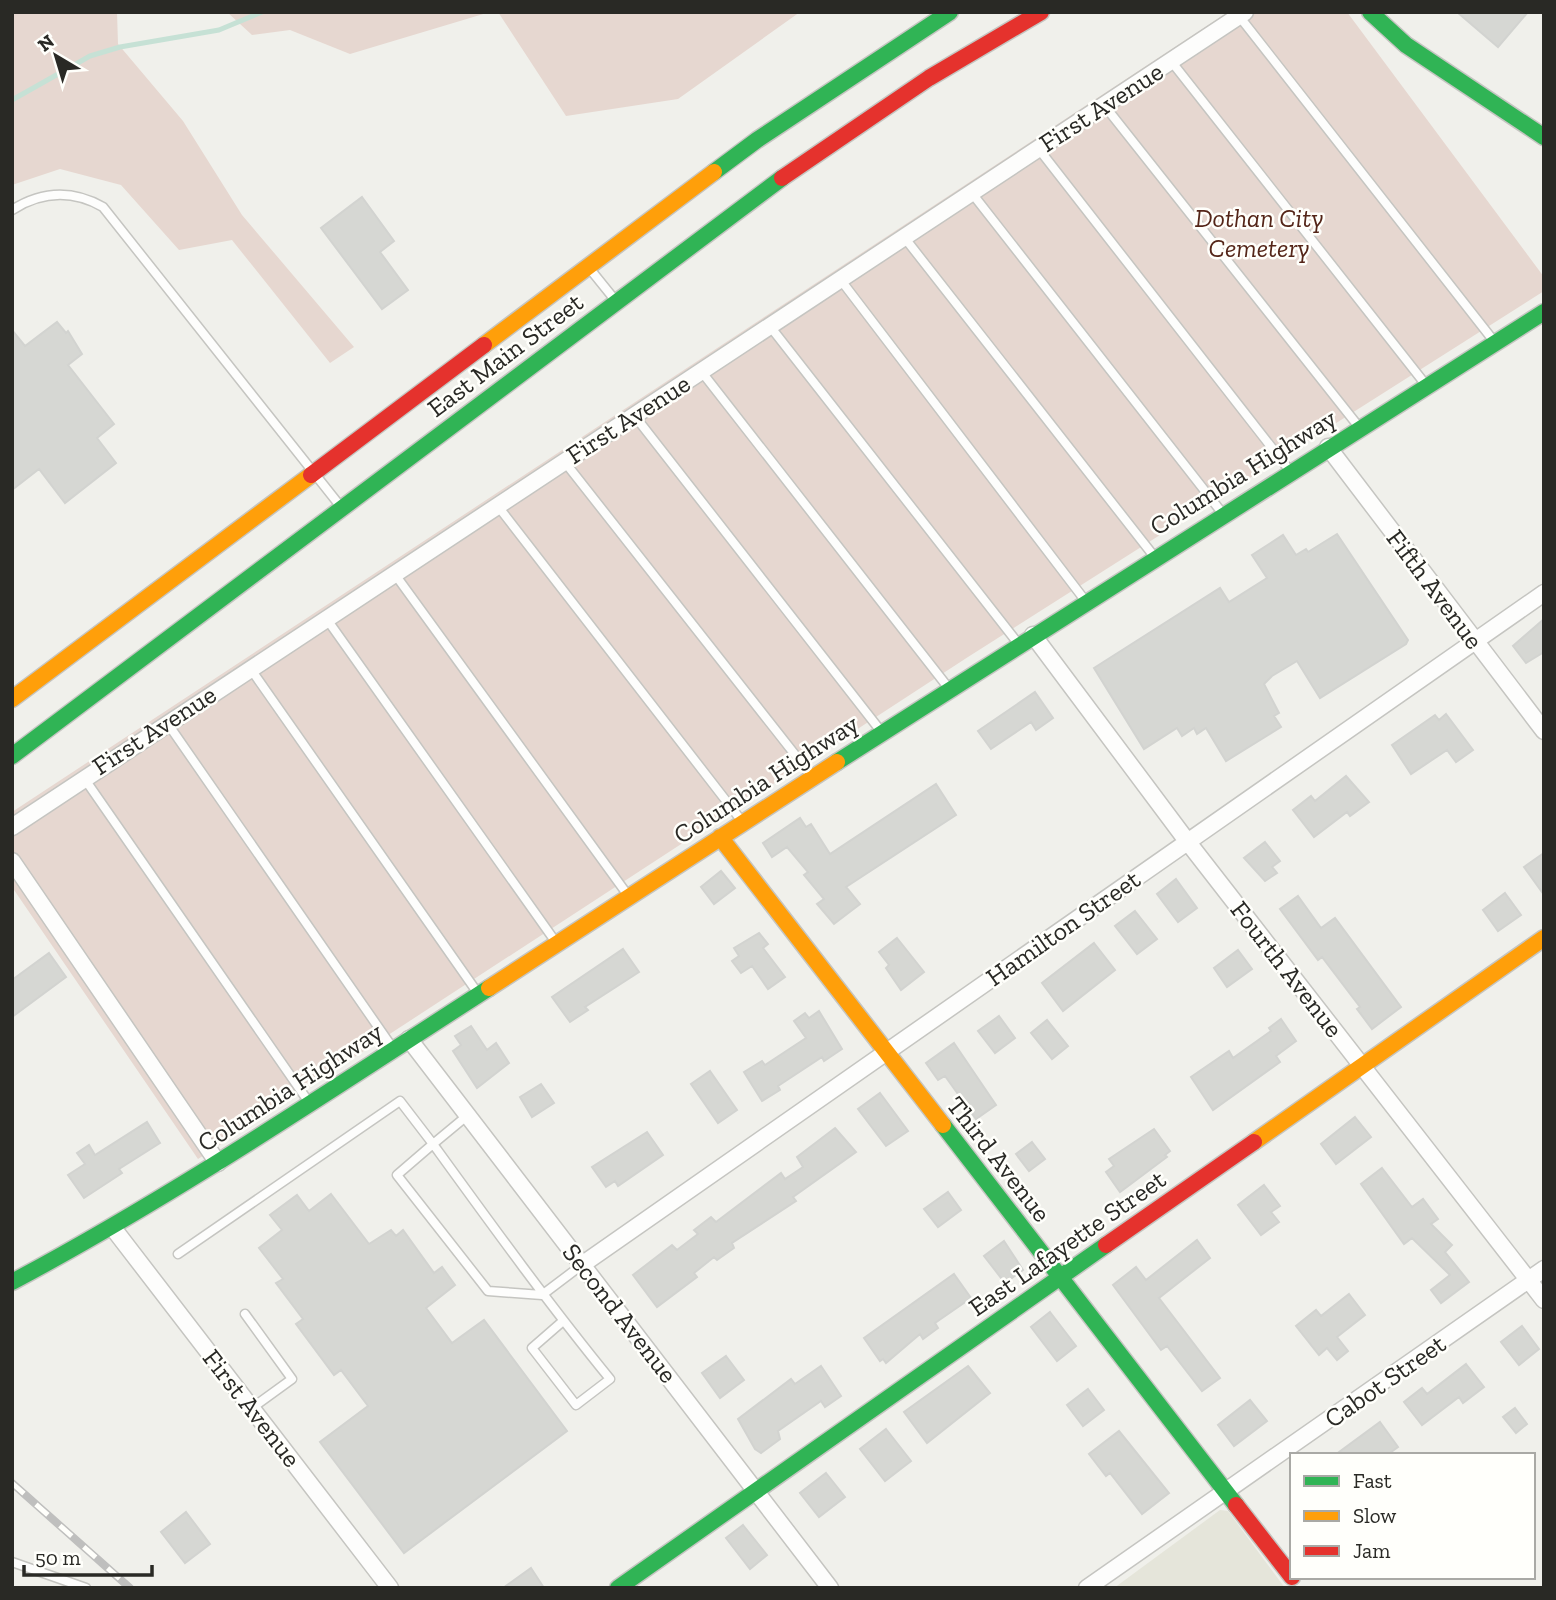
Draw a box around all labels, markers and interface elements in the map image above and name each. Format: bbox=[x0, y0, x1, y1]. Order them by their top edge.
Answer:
north arrow bbox=[21, 21, 91, 91]
text: N bbox=[33, 29, 59, 57]
street label: First Avenue bbox=[1033, 55, 1169, 159]
park label: Dothan City Cemetery bbox=[1195, 202, 1323, 264]
street label: East Main Street bbox=[421, 286, 589, 424]
street label: First Avenue bbox=[560, 367, 696, 471]
street label: Columbia Highway bbox=[1144, 401, 1343, 542]
street label: Fifth Avenue bbox=[1380, 523, 1490, 655]
street label: First Avenue bbox=[86, 678, 222, 782]
street label: Columbia Highway bbox=[667, 707, 865, 851]
street label: Hamilton Street bbox=[980, 863, 1147, 993]
street label: Fourth Avenue bbox=[1224, 894, 1350, 1044]
street label: Columbia Highway bbox=[191, 1015, 389, 1159]
street label: Third Avenue bbox=[940, 1090, 1058, 1228]
street label: East Lafayette Street bbox=[962, 1163, 1172, 1323]
street label: Second Avenue bbox=[556, 1237, 684, 1389]
street label: Cabot Street bbox=[1318, 1327, 1452, 1434]
street label: First Avenue bbox=[196, 1343, 308, 1473]
legend bbox=[1290, 1453, 1535, 1579]
text: Fast bbox=[1353, 1468, 1392, 1493]
text: Slow bbox=[1353, 1503, 1396, 1528]
scale bar bbox=[24, 1534, 152, 1578]
text: Jam bbox=[1353, 1538, 1390, 1563]
text: 50 m bbox=[35, 1545, 81, 1570]

